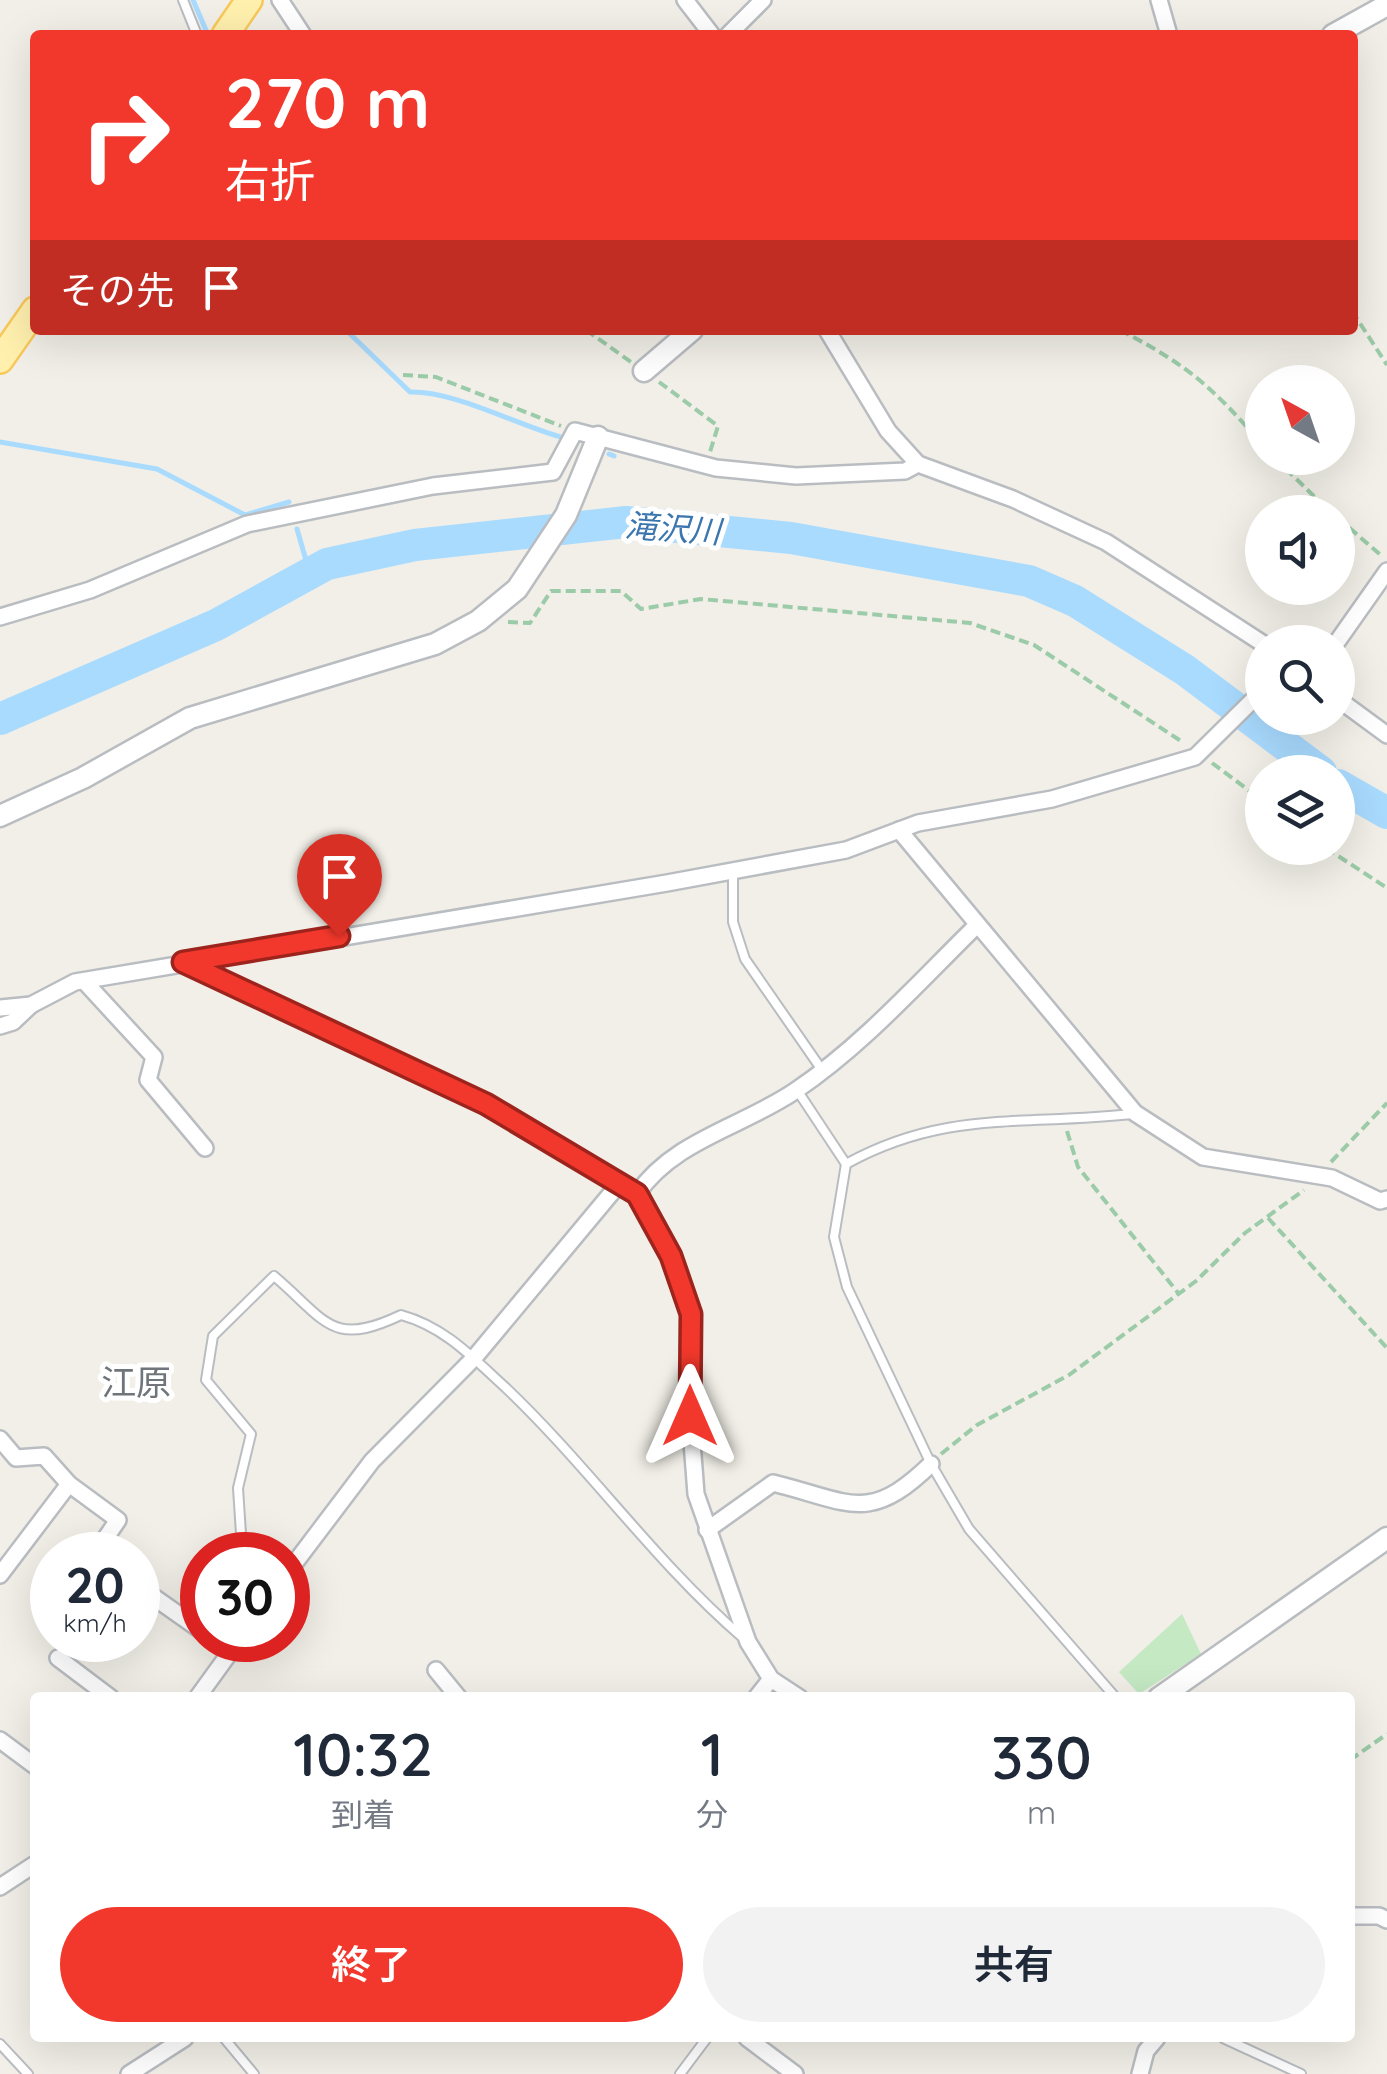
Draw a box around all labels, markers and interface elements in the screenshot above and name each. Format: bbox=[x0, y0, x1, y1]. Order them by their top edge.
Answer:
text: 270 m bbox=[225, 58, 430, 146]
icon: right bbox=[60, 70, 190, 200]
text: 右折 bbox=[225, 152, 315, 208]
icon: arrive bbox=[194, 260, 249, 315]
text: その先 bbox=[60, 266, 174, 314]
north arrow bbox=[1245, 365, 1355, 475]
map controls bbox=[1245, 365, 1355, 865]
button: sound bbox=[1245, 495, 1355, 605]
water label: 滝沢川 bbox=[624, 505, 725, 552]
button: search bbox=[1245, 625, 1355, 735]
button: layers bbox=[1245, 755, 1355, 865]
pin bbox=[297, 834, 382, 937]
icon: arrive bbox=[312, 849, 367, 904]
district label: 江原 bbox=[101, 1360, 171, 1404]
position arrow bbox=[638, 1364, 742, 1468]
speed limit sign: 30 bbox=[180, 1532, 310, 1662]
text: 20 bbox=[65, 1553, 125, 1616]
text: km/h bbox=[63, 1607, 127, 1638]
text: 10:32 bbox=[293, 1716, 433, 1791]
text: 1 bbox=[701, 1716, 724, 1791]
text: 330 bbox=[991, 1719, 1092, 1794]
text: m bbox=[1027, 1792, 1056, 1832]
text: 到着 bbox=[331, 1794, 395, 1834]
text: 分 bbox=[696, 1794, 728, 1834]
button: 終了 bbox=[60, 1907, 683, 2022]
button: 共有 bbox=[703, 1907, 1325, 2022]

